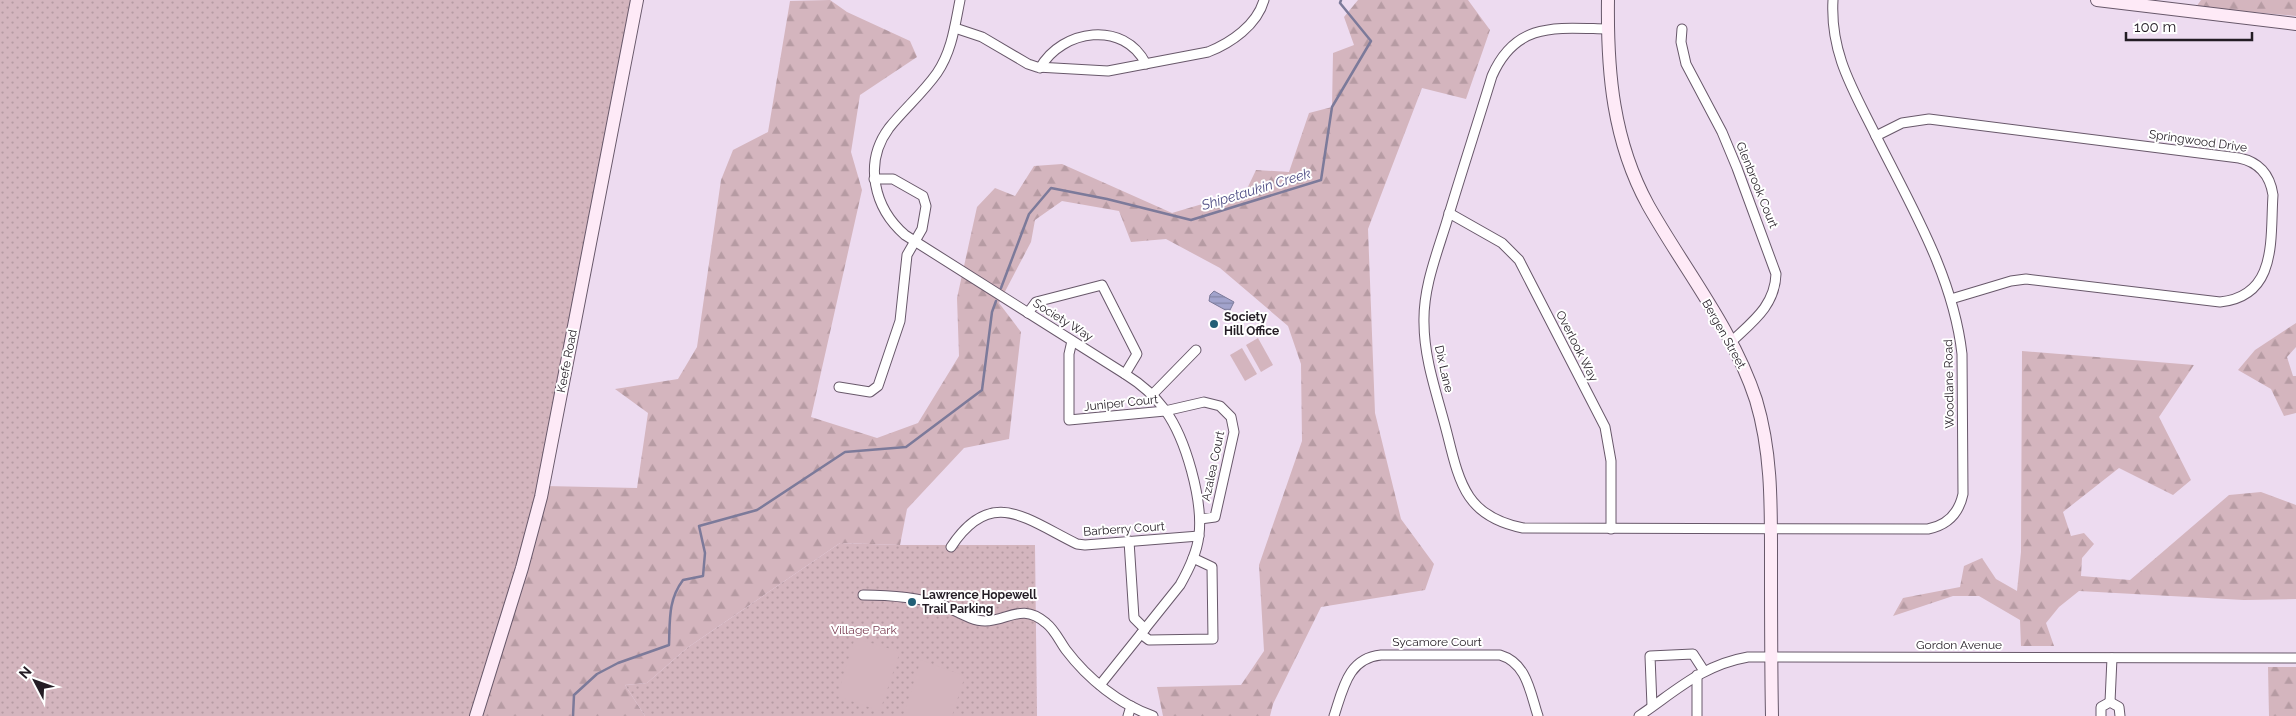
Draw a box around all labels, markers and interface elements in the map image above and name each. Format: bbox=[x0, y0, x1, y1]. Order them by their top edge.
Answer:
scale bar bbox=[2126, 10, 2252, 42]
text: 100 m bbox=[2134, 18, 2176, 36]
street label: Springwood Drive bbox=[2148, 127, 2248, 155]
street label: Glenbrook Court bbox=[1733, 140, 1781, 230]
water label: Shipetaukin Creek bbox=[1198, 165, 1313, 214]
street label: Society Way bbox=[1030, 296, 1096, 344]
street label: Bergen Street bbox=[1699, 297, 1749, 371]
street label: Overlook Way bbox=[1553, 308, 1601, 384]
place label: Society Hill Office bbox=[1224, 310, 1279, 338]
marker: Society Hill Office bbox=[1208, 318, 1220, 330]
street label: Keefe Road bbox=[554, 328, 580, 394]
street label: Woodlane Road bbox=[1941, 339, 1957, 429]
street label: Dix Lane bbox=[1432, 344, 1456, 394]
street label: Juniper Court bbox=[1083, 392, 1159, 414]
street label: Azalea Court bbox=[1199, 430, 1227, 502]
street label: Barberry Court bbox=[1083, 519, 1165, 539]
place label: Lawrence Hopewell Trail Parking bbox=[922, 588, 1037, 616]
marker: Lawrence Hopewell Trail Parking bbox=[906, 596, 918, 608]
park label: Village Park bbox=[831, 623, 898, 637]
street label: Sycamore Court bbox=[1392, 635, 1482, 649]
street label: Gordon Avenue bbox=[1916, 638, 2002, 652]
north arrow bbox=[10, 656, 60, 706]
text: N bbox=[16, 663, 35, 682]

